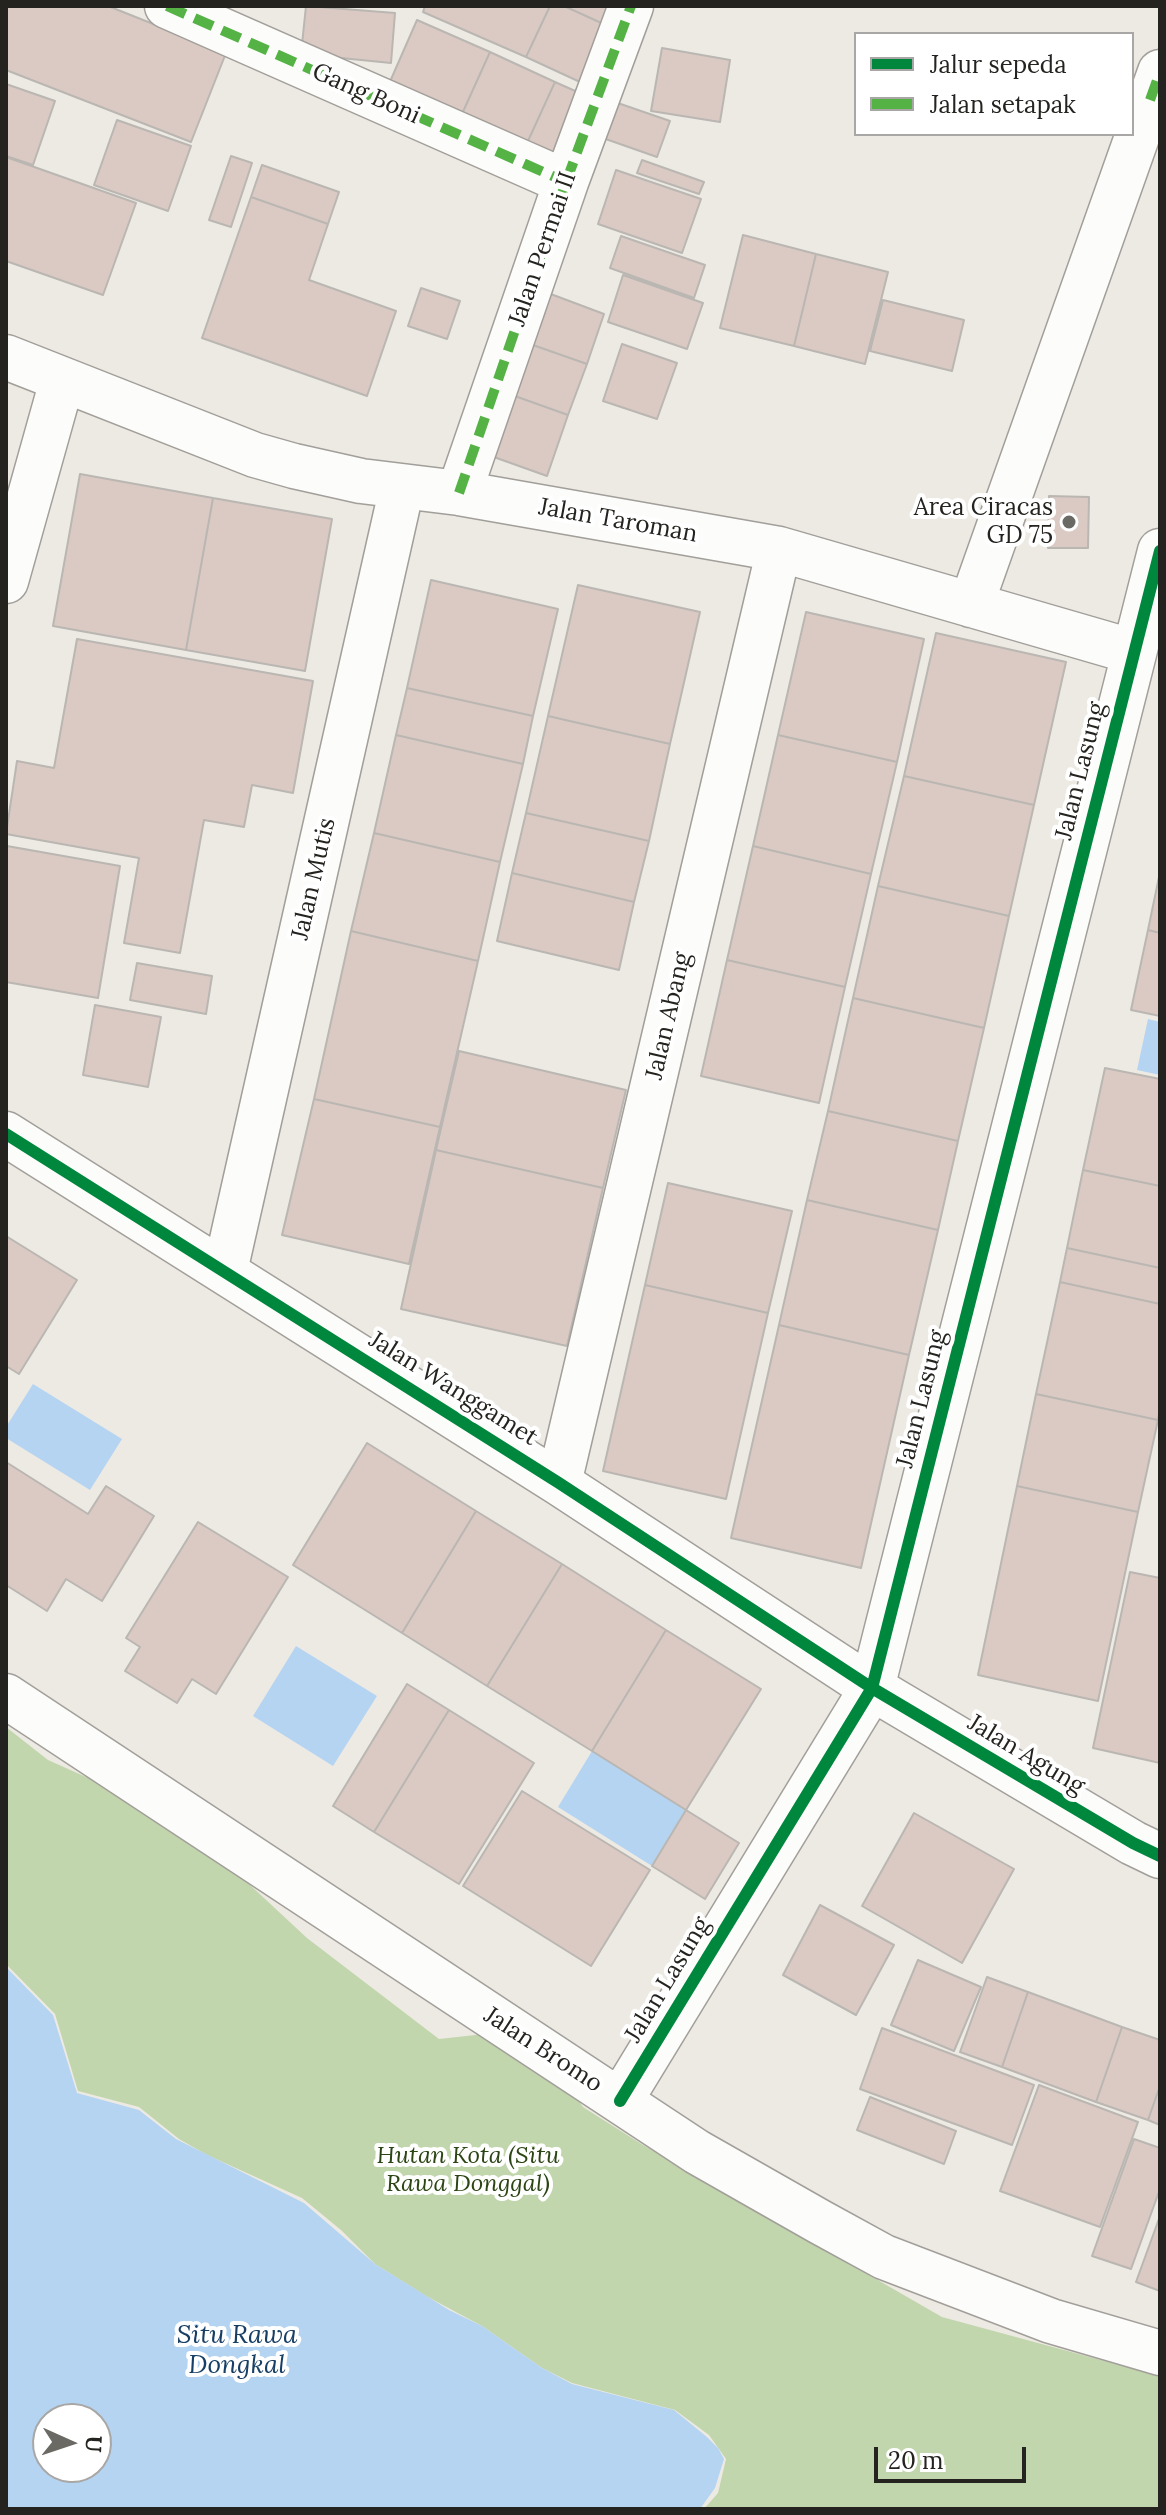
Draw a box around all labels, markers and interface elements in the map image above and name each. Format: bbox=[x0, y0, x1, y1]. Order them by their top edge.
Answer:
legend bbox=[854, 32, 1134, 136]
text: Jalur sepeda bbox=[930, 49, 1067, 80]
street label: Gang Boni bbox=[308, 57, 424, 131]
text: Jalan setapak bbox=[930, 89, 1076, 120]
street label: Jalan Permai II bbox=[503, 168, 583, 330]
street label: Jalan Taroman bbox=[536, 493, 700, 549]
place label: Area Ciracas GD 75 bbox=[914, 494, 1053, 550]
marker: Area Ciracas GD 75 bbox=[1060, 513, 1078, 531]
street label: Jalan Lasung bbox=[1050, 699, 1112, 843]
street label: Jalan Mutis bbox=[286, 815, 342, 943]
street label: Jalan Abang bbox=[640, 949, 698, 1083]
street label: Jalan Wanggamet bbox=[363, 1326, 543, 1452]
street label: Jalan Lasung bbox=[891, 1327, 953, 1471]
street label: Jalan Agung bbox=[962, 1709, 1090, 1801]
street label: Jalan Lasung bbox=[619, 1912, 717, 2048]
street label: Jalan Bromo bbox=[478, 2001, 608, 2099]
park label: Hutan Kota (Situ Rawa Donggal) bbox=[377, 2142, 559, 2198]
water label: Situ Rawa Dongkal bbox=[177, 2320, 297, 2382]
north arrow bbox=[32, 2403, 112, 2483]
scale bar bbox=[878, 2431, 1030, 2481]
text: U bbox=[80, 2435, 108, 2453]
text: 20 m bbox=[888, 2445, 944, 2476]

